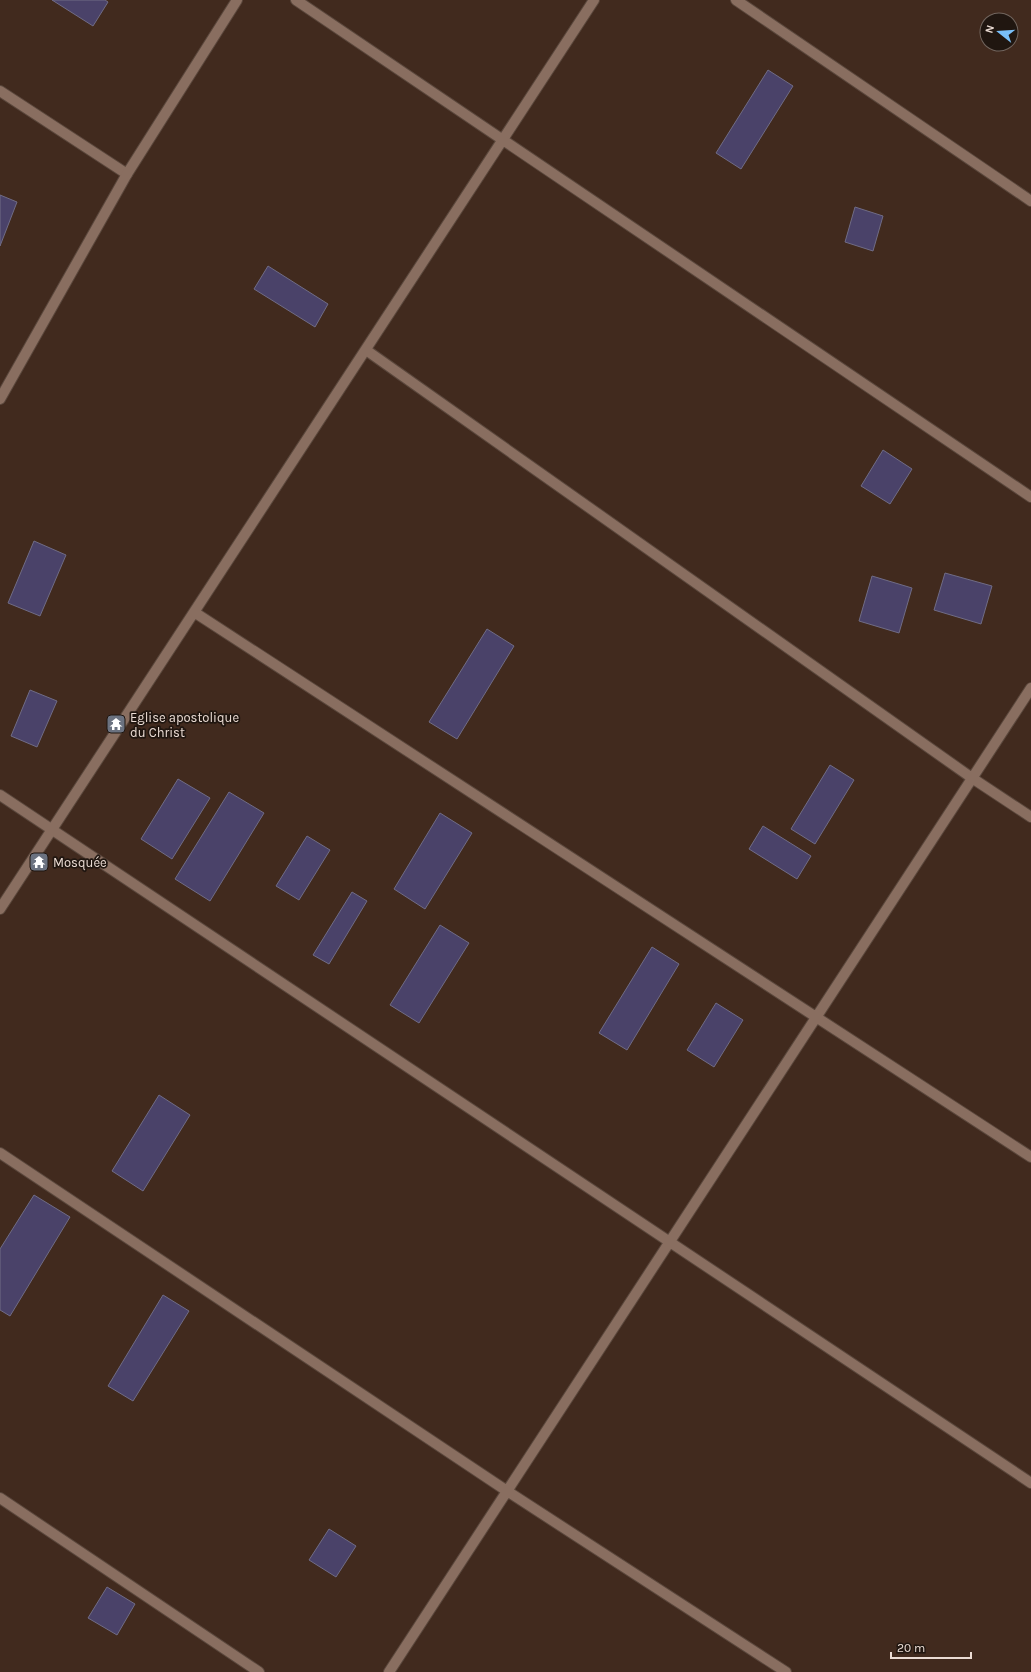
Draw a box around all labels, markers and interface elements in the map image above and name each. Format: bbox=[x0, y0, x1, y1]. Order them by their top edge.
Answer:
north arrow bbox=[979, 12, 1019, 52]
text: N bbox=[983, 24, 997, 35]
place label: Eglise apostolique du Christ bbox=[130, 710, 239, 740]
temple icon: Eglise apostolique du Christ bbox=[105, 713, 127, 735]
temple icon: Mosquée bbox=[28, 851, 50, 873]
place label: Mosquée bbox=[53, 855, 107, 871]
scale bar bbox=[891, 1634, 971, 1660]
text: 20 m bbox=[897, 1641, 925, 1655]

